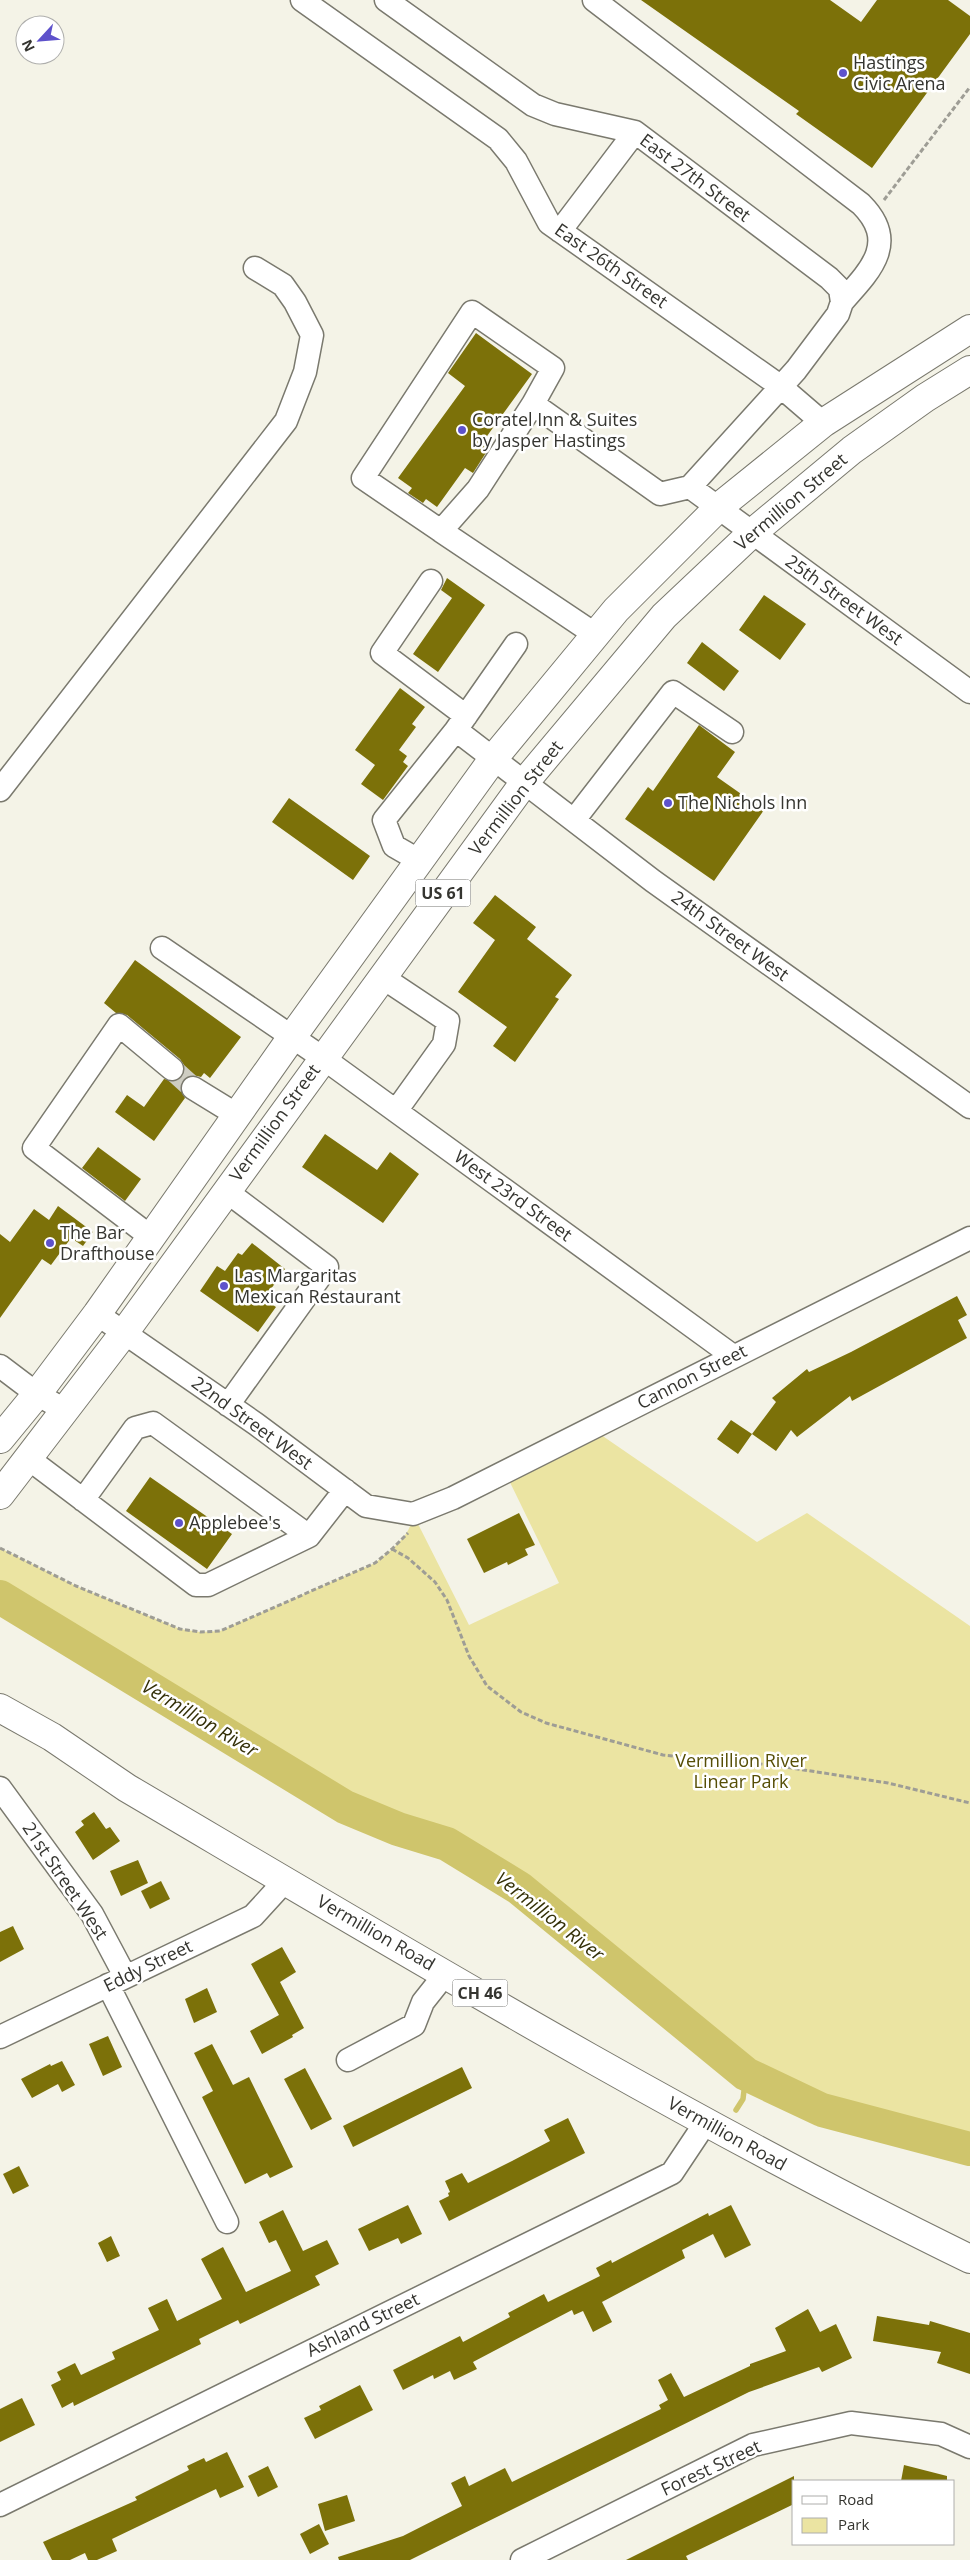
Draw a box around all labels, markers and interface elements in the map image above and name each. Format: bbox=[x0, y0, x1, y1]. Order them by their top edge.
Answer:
north arrow bbox=[15, 15, 65, 65]
text: N bbox=[17, 37, 39, 55]
place label: Hastings Civic Arena bbox=[853, 50, 946, 95]
marker: Hastings Civic Arena bbox=[837, 67, 849, 79]
street label: East 27th Street bbox=[635, 128, 756, 227]
street label: East 26th Street bbox=[550, 217, 673, 313]
place label: Coratel Inn & Suites by Jasper Hastings bbox=[472, 407, 637, 452]
marker: Coratel Inn & Suites by Jasper Hastings bbox=[456, 424, 468, 436]
street label: Vermillion Street bbox=[729, 447, 852, 555]
street label: 25th Street West bbox=[781, 549, 908, 650]
street label: Vermillion Street bbox=[463, 735, 568, 860]
place label: The Nichols Inn bbox=[678, 790, 807, 814]
marker: The Nichols Inn bbox=[662, 797, 674, 809]
road number: US 61 bbox=[416, 880, 470, 906]
street label: 24th Street West bbox=[667, 885, 794, 986]
street label: Vermillion Street bbox=[223, 1059, 325, 1186]
street label: West 23rd Street bbox=[450, 1144, 577, 1246]
place label: The Bar Drafthouse bbox=[60, 1220, 154, 1265]
marker: The Bar Drafthouse bbox=[44, 1237, 56, 1249]
place label: Las Margaritas Mexican Restaurant bbox=[234, 1263, 401, 1308]
marker: Las Margaritas Mexican Restaurant bbox=[218, 1280, 230, 1292]
street label: Cannon Street bbox=[633, 1338, 751, 1414]
street label: 22nd Street West bbox=[187, 1370, 318, 1474]
place label: Applebee's bbox=[189, 1510, 281, 1534]
marker: Applebee's bbox=[173, 1517, 185, 1529]
water label: Vermillion River bbox=[137, 1673, 264, 1764]
park label: Vermillion River Linear Park bbox=[675, 1748, 807, 1793]
street label: 21st Street West bbox=[18, 1817, 114, 1944]
water label: Vermillion River bbox=[490, 1865, 611, 1968]
street label: Vermillion Road bbox=[313, 1889, 440, 1976]
street label: Eddy Street bbox=[99, 1933, 196, 1997]
road number: CH 46 bbox=[452, 1980, 508, 2006]
street label: Vermillion Road bbox=[664, 2091, 791, 2176]
street label: Ashland Street bbox=[302, 2286, 423, 2362]
street label: Forest Street bbox=[657, 2433, 764, 2501]
legend bbox=[792, 2480, 955, 2545]
text: Road bbox=[838, 2489, 874, 2509]
text: Park bbox=[838, 2514, 869, 2534]

